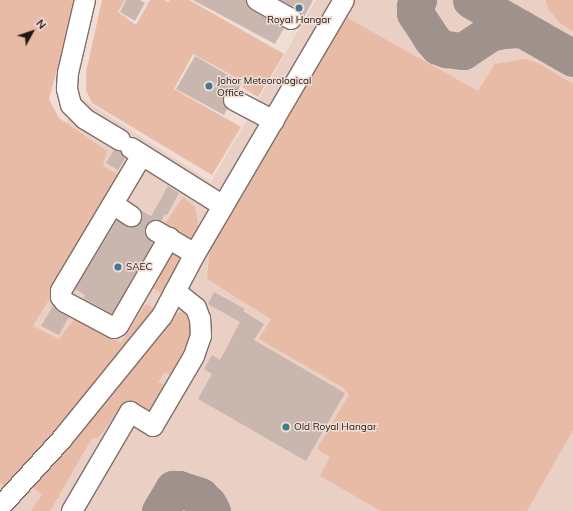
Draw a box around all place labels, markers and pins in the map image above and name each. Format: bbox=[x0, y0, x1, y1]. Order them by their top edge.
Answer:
marker: Royal Hangar bbox=[294, 3, 304, 13]
place label: Royal Hangar bbox=[267, 14, 331, 26]
place label: Johor Meteorological Office bbox=[217, 74, 311, 98]
marker: Johor Meteorological Office bbox=[204, 81, 214, 91]
place label: SAEC bbox=[126, 261, 152, 273]
marker: SAEC bbox=[113, 262, 123, 272]
place label: Old Royal Hangar bbox=[294, 421, 377, 433]
marker: Old Royal Hangar bbox=[281, 422, 291, 432]

